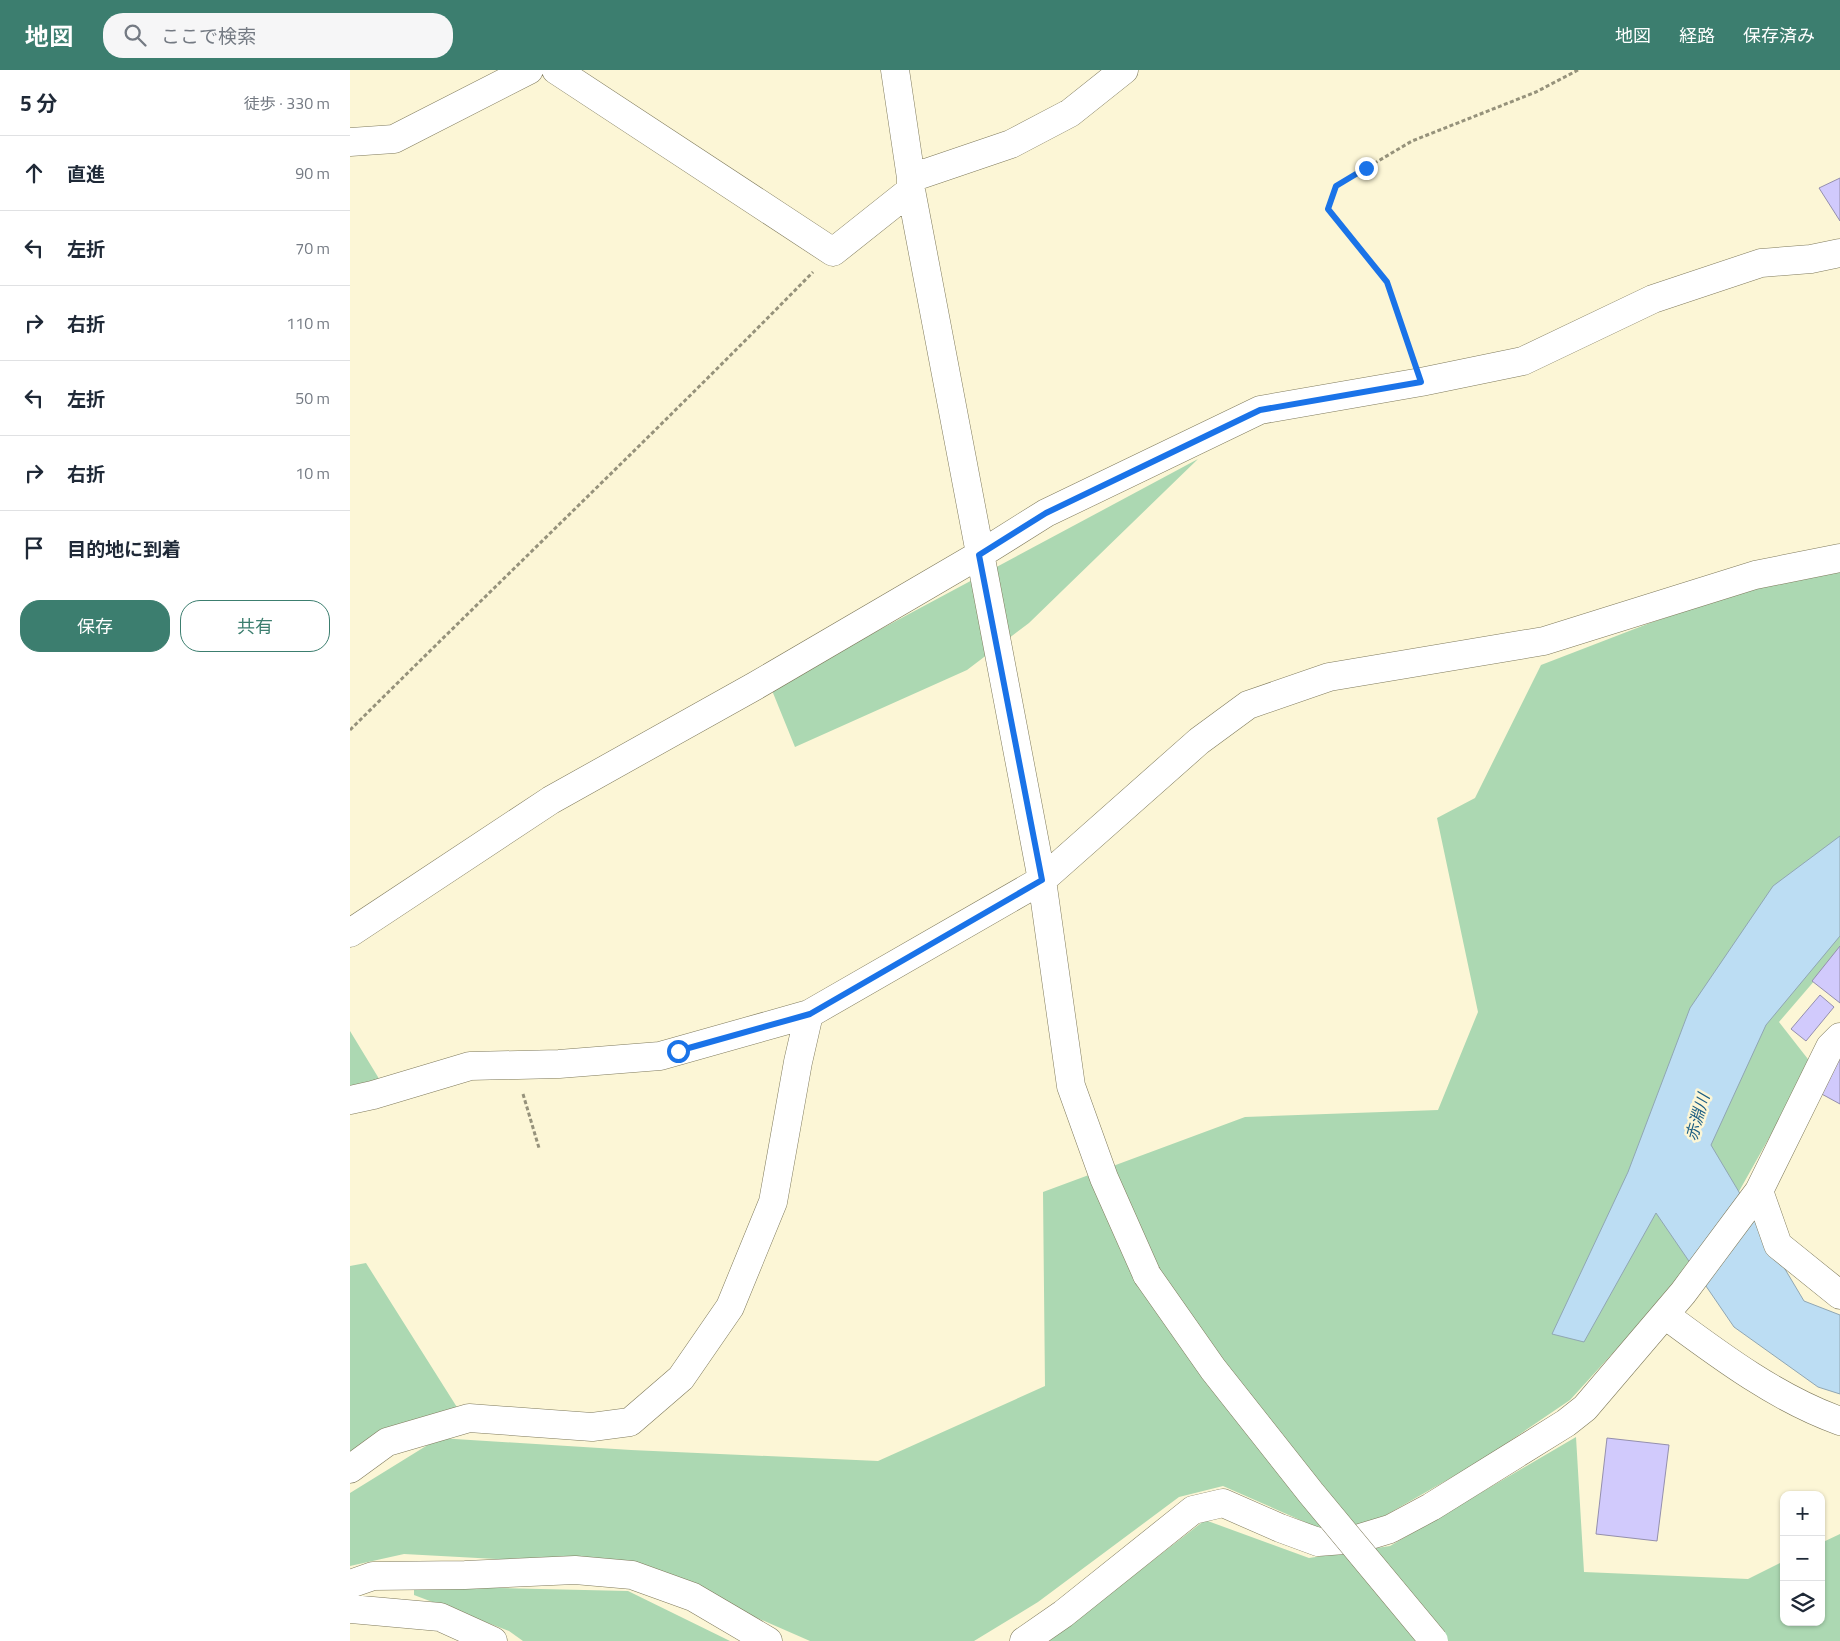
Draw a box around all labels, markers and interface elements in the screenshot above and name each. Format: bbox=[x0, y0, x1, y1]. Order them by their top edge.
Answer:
search box bbox=[103, 13, 453, 58]
text: 地図 bbox=[25, 18, 73, 54]
icon: search bbox=[121, 21, 149, 49]
text: ここで検索 bbox=[161, 21, 256, 50]
text: 地図 bbox=[1615, 22, 1651, 49]
text: 経路 bbox=[1679, 22, 1715, 49]
text: 保存済み bbox=[1743, 22, 1815, 49]
text: 5 分 bbox=[20, 87, 57, 119]
text: 徒歩 · 330 m bbox=[244, 91, 330, 115]
route end bbox=[1355, 157, 1378, 180]
icon: ahead bbox=[20, 159, 48, 187]
text: 直進 bbox=[67, 159, 105, 188]
text: 90 m bbox=[295, 161, 330, 185]
icon: left bbox=[20, 234, 48, 262]
text: 左折 bbox=[67, 234, 105, 263]
text: 70 m bbox=[295, 236, 330, 260]
icon: right bbox=[20, 309, 48, 337]
text: 右折 bbox=[67, 309, 105, 338]
text: 110 m bbox=[286, 311, 330, 335]
icon: left bbox=[20, 384, 48, 412]
text: 左折 bbox=[67, 384, 105, 413]
text: 50 m bbox=[295, 386, 330, 410]
icon: right bbox=[20, 459, 48, 487]
text: 右折 bbox=[67, 459, 105, 488]
text: 10 m bbox=[295, 461, 330, 485]
icon: arrive bbox=[20, 534, 48, 562]
text: 目的地に到着 bbox=[67, 534, 181, 563]
button: 保存 bbox=[20, 600, 170, 652]
button: 共有 bbox=[180, 600, 330, 652]
route start bbox=[667, 1040, 690, 1063]
water label: 赤淵川 bbox=[1679, 1089, 1716, 1143]
map controls bbox=[1780, 1491, 1825, 1626]
button: + bbox=[1780, 1491, 1825, 1536]
button: − bbox=[1780, 1536, 1825, 1581]
button: layers bbox=[1780, 1581, 1825, 1626]

